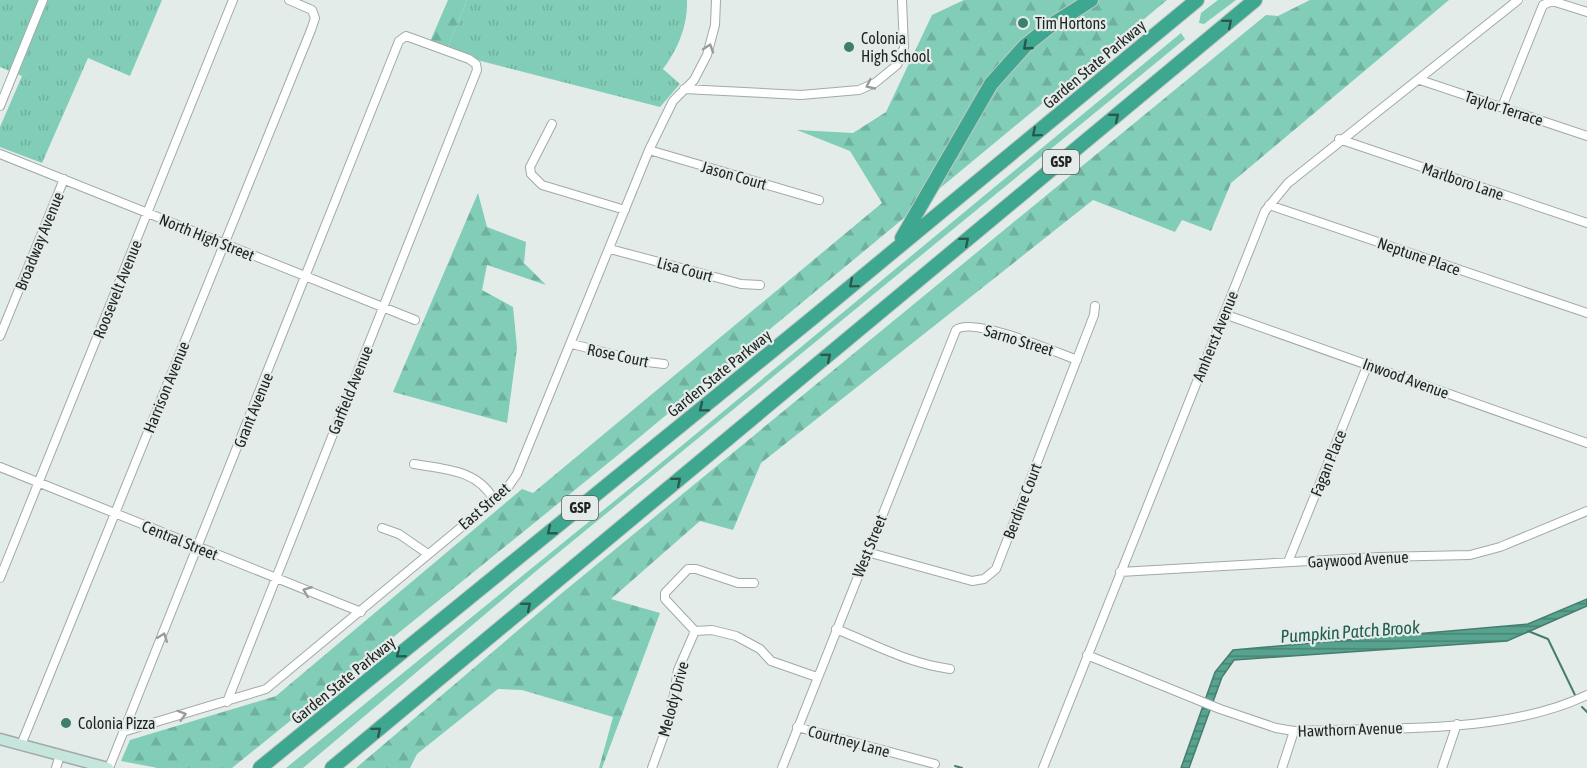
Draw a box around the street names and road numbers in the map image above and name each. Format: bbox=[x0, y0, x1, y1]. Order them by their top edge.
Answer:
street label: Garden State Parkway bbox=[1039, 16, 1150, 113]
street label: Taylor Terrace bbox=[1462, 87, 1546, 130]
road number: GSP bbox=[1043, 150, 1079, 174]
street label: Jason Court bbox=[699, 157, 769, 193]
street label: Marlboro Lane bbox=[1420, 159, 1506, 203]
street label: Broadway Avenue bbox=[11, 189, 68, 293]
street label: North High Street bbox=[156, 210, 258, 265]
street label: Neptune Place bbox=[1375, 233, 1463, 280]
street label: Roosevelt Avenue bbox=[89, 237, 145, 341]
street label: Lisa Court bbox=[655, 253, 715, 285]
street label: Amherst Avenue bbox=[1189, 288, 1241, 384]
street label: Sarno Street bbox=[982, 321, 1056, 359]
street label: Garden State Parkway bbox=[663, 325, 775, 421]
street label: Harrison Avenue bbox=[139, 339, 193, 435]
street label: Rose Court bbox=[586, 340, 651, 370]
street label: Garfield Avenue bbox=[324, 343, 376, 437]
street label: Inwood Avenue bbox=[1360, 354, 1452, 402]
street label: Grant Avenue bbox=[230, 370, 276, 450]
street label: Fagan Place bbox=[1307, 427, 1350, 499]
street label: Berdine Court bbox=[999, 460, 1045, 541]
street label: East Street bbox=[455, 479, 514, 533]
road number: GSP bbox=[562, 496, 598, 520]
street label: West Street bbox=[848, 512, 890, 580]
street label: Central Street bbox=[139, 517, 221, 564]
street label: Gaywood Avenue bbox=[1307, 547, 1409, 572]
street label: Garden State Parkway bbox=[287, 632, 399, 728]
street label: Melody Drive bbox=[654, 659, 693, 739]
street label: Hawthorn Avenue bbox=[1297, 718, 1403, 740]
street label: Courtney Lane bbox=[806, 721, 892, 762]

